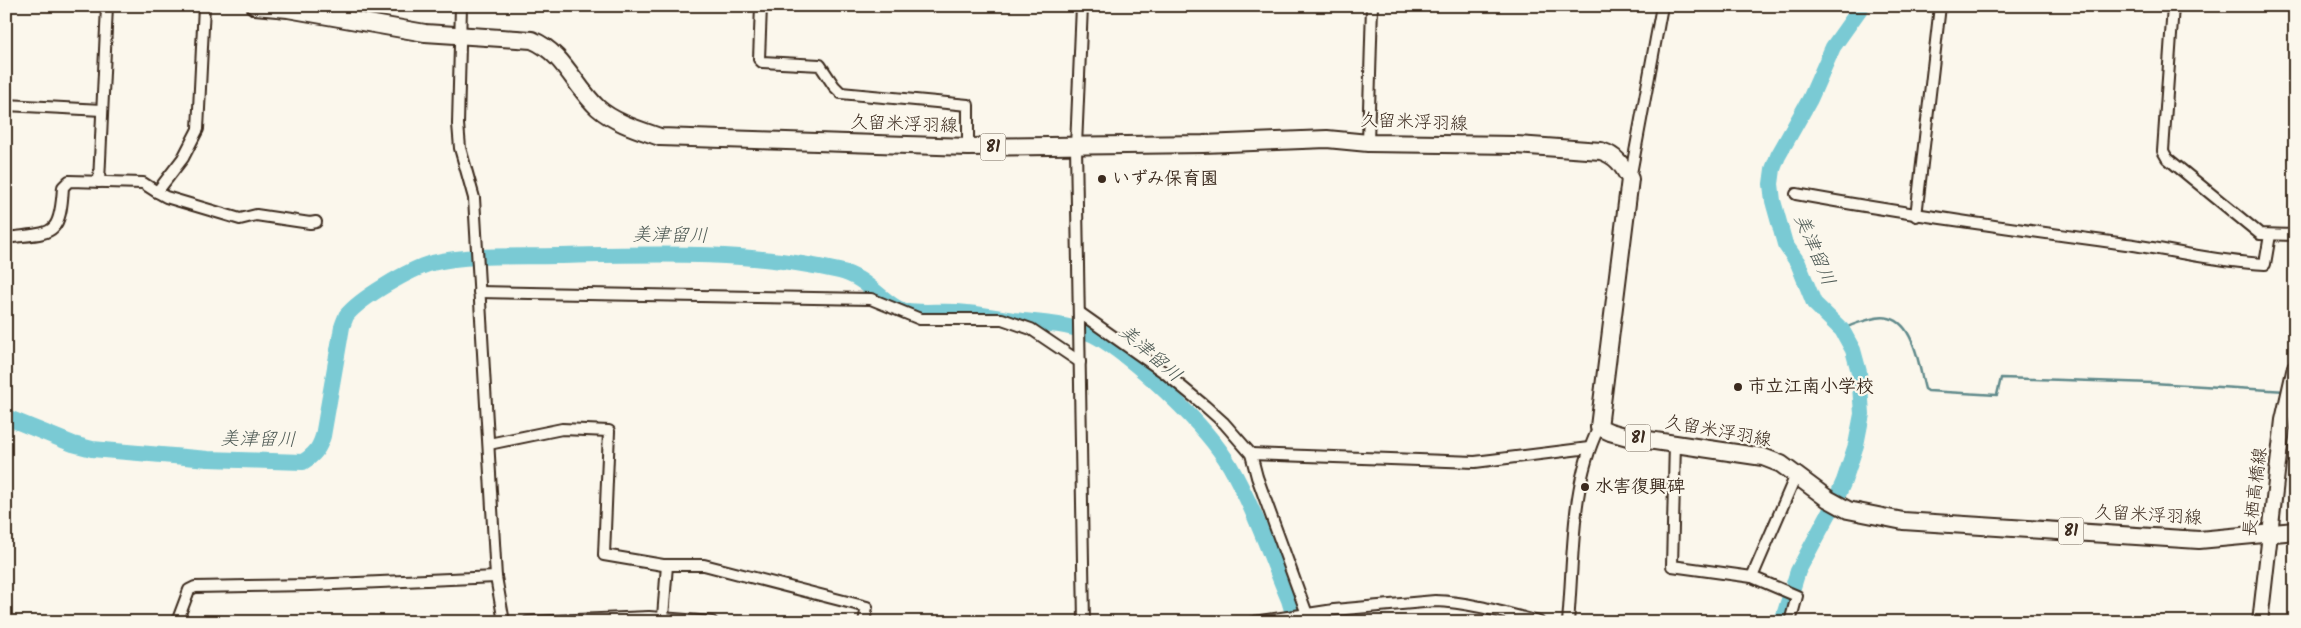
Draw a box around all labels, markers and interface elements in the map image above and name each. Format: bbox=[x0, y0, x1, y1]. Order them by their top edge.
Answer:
street label: 久留米浮羽線 bbox=[1360, 107, 1468, 139]
street label: 久留米浮羽線 bbox=[850, 109, 958, 141]
road number: 81 bbox=[980, 134, 1006, 160]
place label: いずみ保育園 bbox=[1112, 165, 1219, 194]
marker: いずみ保育園 bbox=[1096, 173, 1108, 185]
water label: 美津留川 bbox=[1785, 209, 1843, 291]
water label: 美津留川 bbox=[632, 220, 708, 252]
water label: 美津留川 bbox=[1111, 318, 1189, 390]
place label: 市立江南小学校 bbox=[1748, 373, 1874, 402]
marker: 市立江南小学校 bbox=[1732, 381, 1744, 393]
street label: 久留米浮羽線 bbox=[1662, 408, 1774, 456]
water label: 美津留川 bbox=[220, 424, 296, 456]
road number: 81 bbox=[1626, 424, 1650, 452]
street label: 長栖高橋線 bbox=[2236, 446, 2276, 538]
place label: 水害復興碑 bbox=[1595, 473, 1685, 502]
marker: 水害復興碑 bbox=[1579, 481, 1591, 493]
street label: 久留米浮羽線 bbox=[2093, 499, 2203, 533]
road number: 81 bbox=[2058, 518, 2084, 544]

